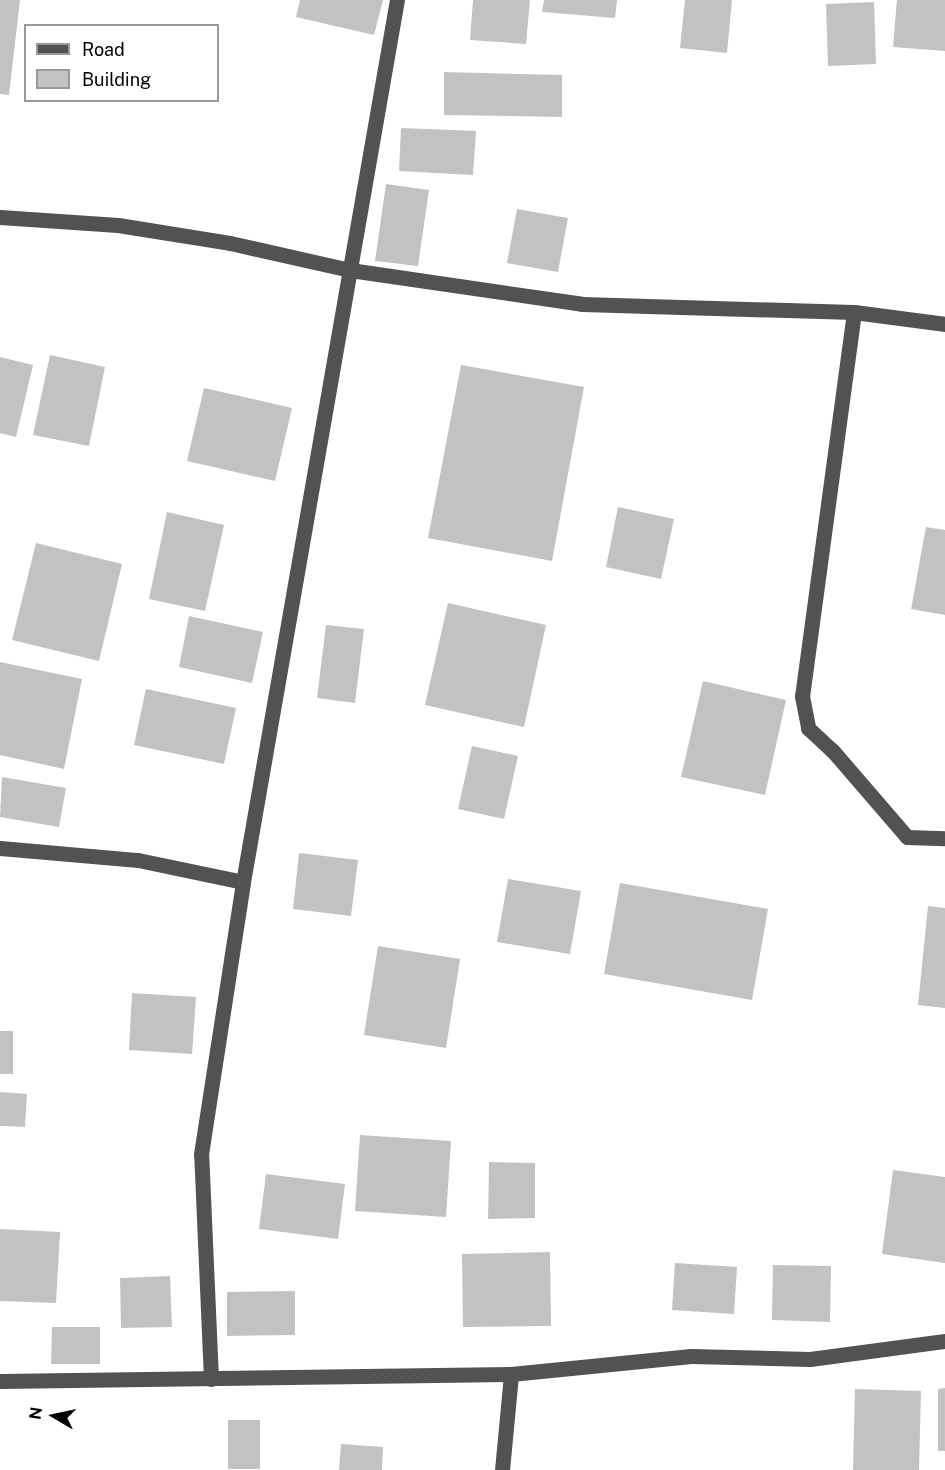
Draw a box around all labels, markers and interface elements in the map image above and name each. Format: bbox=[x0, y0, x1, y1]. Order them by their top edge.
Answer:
legend bbox=[24, 24, 219, 102]
text: Road bbox=[82, 39, 125, 60]
text: Building bbox=[82, 69, 151, 90]
north arrow bbox=[24, 1386, 84, 1446]
text: N bbox=[25, 1405, 46, 1421]

